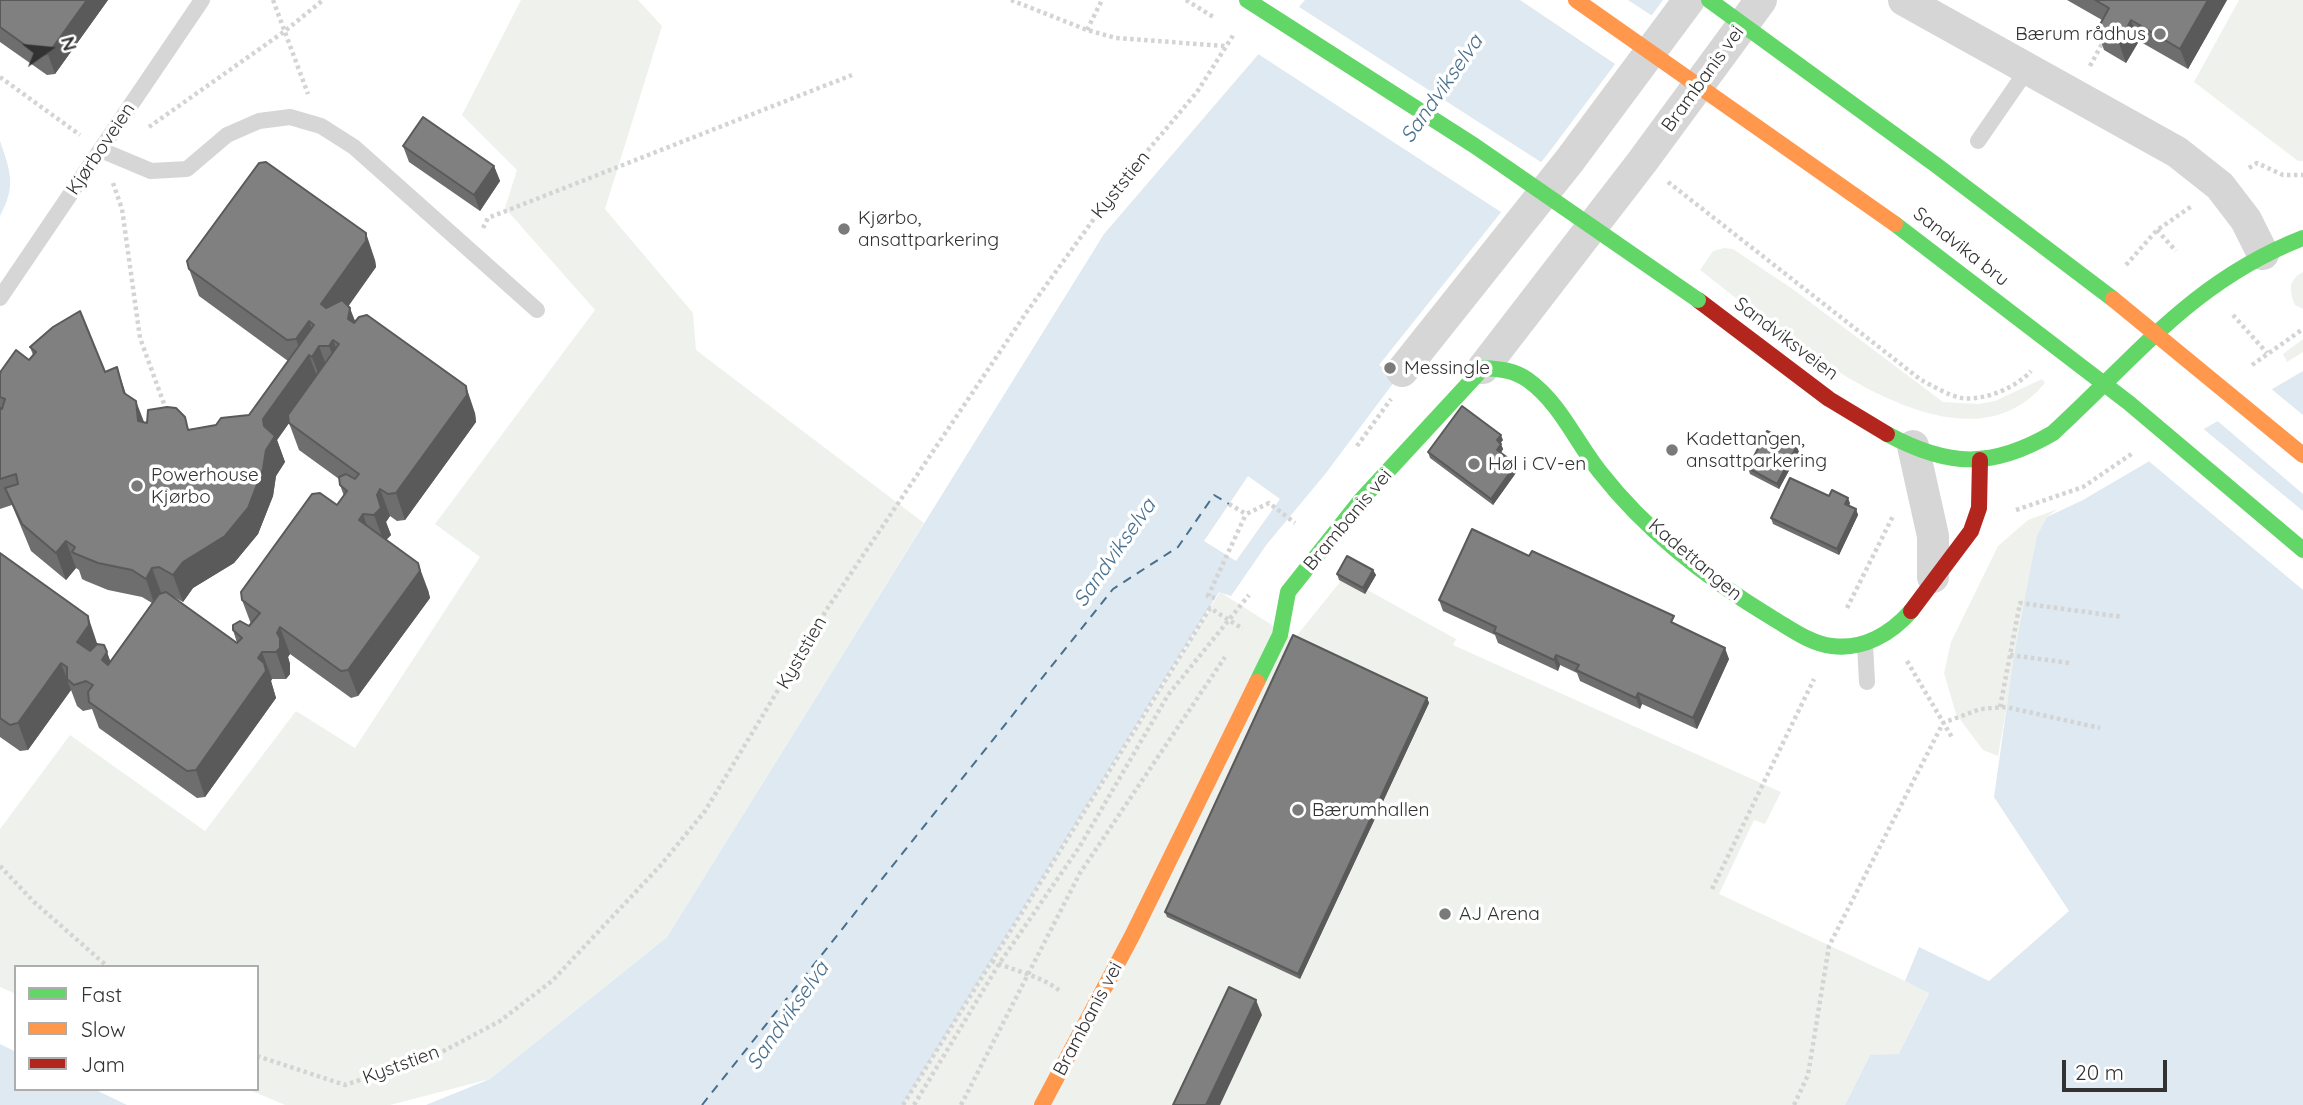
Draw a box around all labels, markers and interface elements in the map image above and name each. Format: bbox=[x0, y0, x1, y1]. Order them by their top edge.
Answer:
north arrow bbox=[14, 14, 84, 84]
street label: Brambanis vei bbox=[1657, 22, 1749, 136]
place label: Bærum rådhus bbox=[2015, 23, 2146, 45]
marker: Bærum rådhus bbox=[2152, 26, 2168, 42]
water label: Sandvikselva bbox=[1396, 30, 1488, 148]
text: N bbox=[56, 34, 83, 53]
street label: Kjørboveien bbox=[62, 99, 140, 199]
street label: Kyststien bbox=[1087, 147, 1155, 223]
street label: Sandvika bru bbox=[1909, 203, 2013, 291]
place label: Kjørbo, ansattparkering bbox=[858, 207, 999, 251]
marker: Kjørbo, ansattparkering bbox=[836, 221, 852, 237]
street label: Sandviksveien bbox=[1730, 293, 1842, 385]
place label: Messingle bbox=[1404, 357, 1490, 379]
marker: Messingle bbox=[1382, 360, 1398, 376]
place label: Kadettangen, ansattparkering bbox=[1686, 428, 1827, 472]
marker: Kadettangen, ansattparkering bbox=[1664, 442, 1680, 458]
place label: Høl i CV-en bbox=[1488, 453, 1586, 475]
marker: Høl i CV-en bbox=[1466, 456, 1482, 472]
place label: Powerhouse Kjørbo bbox=[151, 464, 259, 508]
street label: Brambanis vei bbox=[1299, 465, 1397, 575]
marker: Powerhouse Kjørbo bbox=[129, 478, 145, 494]
water label: Sandvikselva bbox=[1069, 494, 1161, 612]
street label: Kadettangen bbox=[1644, 514, 1746, 606]
street label: Kyststien bbox=[772, 613, 832, 693]
place label: Bærumhallen bbox=[1312, 799, 1430, 821]
marker: Bærumhallen bbox=[1290, 802, 1306, 818]
place label: AJ Arena bbox=[1459, 903, 1540, 925]
marker: AJ Arena bbox=[1437, 906, 1453, 922]
water label: Sandvikselva bbox=[742, 957, 834, 1075]
street label: Brambanis vei bbox=[1049, 958, 1127, 1080]
legend bbox=[14, 965, 259, 1091]
text: Fast bbox=[81, 981, 122, 1007]
text: Slow bbox=[81, 1016, 126, 1042]
street label: Kyststien bbox=[360, 1041, 442, 1089]
scale bar bbox=[2065, 1046, 2170, 1090]
text: Jam bbox=[81, 1051, 125, 1077]
text: 20 m bbox=[2075, 1059, 2124, 1085]

